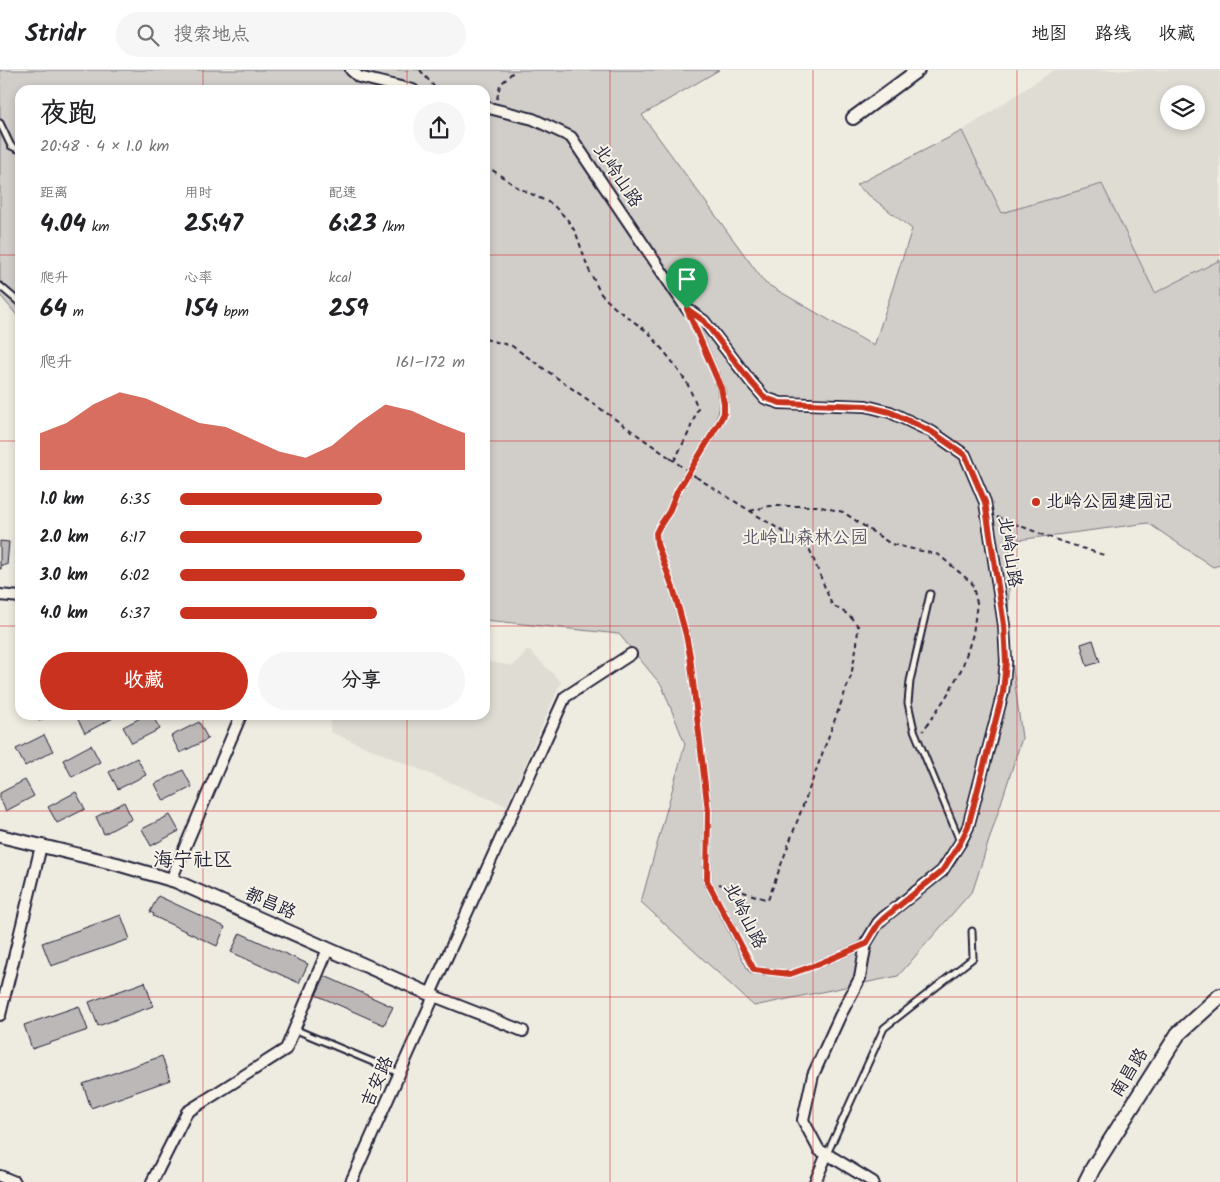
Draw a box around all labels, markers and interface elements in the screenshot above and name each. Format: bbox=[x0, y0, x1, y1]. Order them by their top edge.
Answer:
search box bbox=[116, 12, 466, 57]
text: Stridr bbox=[25, 15, 86, 54]
text: 搜索地点 bbox=[174, 20, 250, 50]
text: 地图 bbox=[1031, 20, 1067, 49]
text: 路线 bbox=[1095, 20, 1131, 49]
text: 收藏 bbox=[1159, 20, 1195, 49]
icon: search bbox=[134, 21, 162, 49]
map controls bbox=[1160, 85, 1205, 130]
button: layers bbox=[1160, 85, 1205, 130]
text: 夜跑 bbox=[40, 92, 96, 137]
button: share bbox=[413, 102, 465, 154]
text: 20:48 · 4 × 1.0 km bbox=[40, 134, 169, 159]
street label: 北岭山路 bbox=[585, 138, 649, 214]
text: 距离 bbox=[40, 182, 68, 204]
text: 用时 bbox=[184, 182, 212, 204]
text: 配速 bbox=[329, 182, 357, 204]
text: 4.04 bbox=[40, 204, 86, 244]
text: 25:47 bbox=[184, 204, 243, 244]
text: 6:23 bbox=[329, 204, 377, 244]
text: km bbox=[86, 216, 109, 238]
text: /km bbox=[377, 216, 405, 238]
pin bbox=[666, 258, 708, 309]
icon: arrive bbox=[673, 265, 701, 293]
text: 爬升 bbox=[40, 267, 68, 289]
text: 心率 bbox=[184, 267, 212, 289]
text: kcal bbox=[329, 267, 351, 289]
text: 64 bbox=[40, 289, 67, 329]
text: 154 bbox=[184, 289, 218, 329]
text: 259 bbox=[329, 289, 369, 329]
text: m bbox=[67, 301, 84, 323]
text: bpm bbox=[218, 301, 249, 323]
text: 爬升 bbox=[40, 350, 72, 375]
text: 161–172 m bbox=[395, 350, 465, 375]
text: 1.0 km bbox=[40, 487, 84, 512]
text: 6:35 bbox=[120, 487, 151, 512]
place label: 北岭公园建园记 bbox=[1046, 488, 1172, 517]
marker: 北岭公园建园记 bbox=[1030, 496, 1042, 508]
street label: 北岭山路 bbox=[989, 514, 1029, 590]
park label: 北岭山森林公园 bbox=[742, 524, 868, 553]
text: 2.0 km bbox=[40, 525, 88, 550]
text: 6:17 bbox=[120, 525, 145, 550]
text: 3.0 km bbox=[40, 563, 88, 588]
text: 6:02 bbox=[120, 563, 150, 588]
text: 4.0 km bbox=[40, 601, 88, 626]
text: 6:37 bbox=[120, 601, 149, 626]
button: 收藏 bbox=[40, 652, 248, 710]
button: 分享 bbox=[258, 652, 465, 710]
district label: 海宁社区 bbox=[153, 845, 233, 877]
street label: 北岭山路 bbox=[715, 877, 773, 955]
street label: 都昌路 bbox=[239, 879, 301, 928]
street label: 南昌路 bbox=[1103, 1042, 1157, 1104]
street label: 吉安路 bbox=[354, 1051, 402, 1113]

